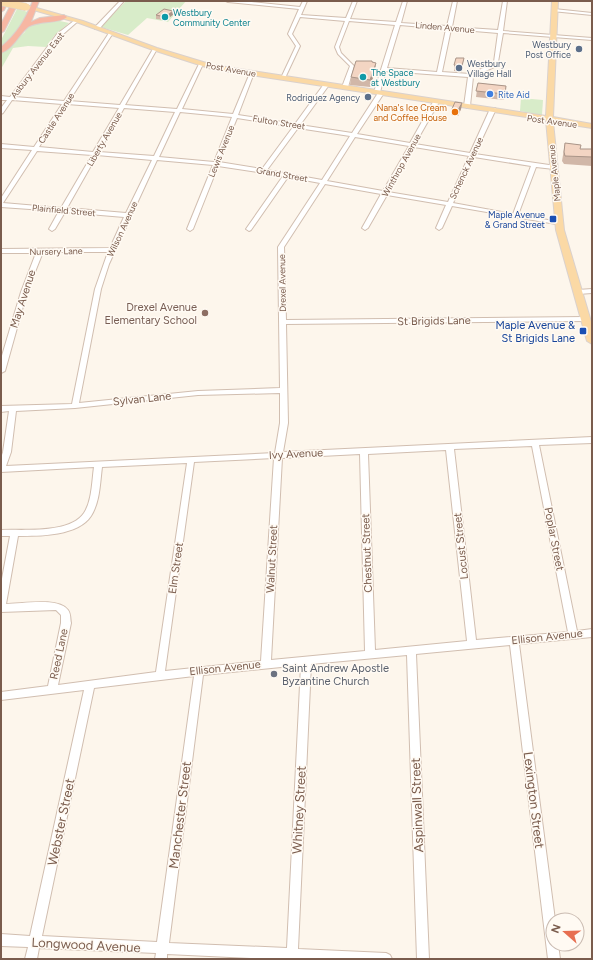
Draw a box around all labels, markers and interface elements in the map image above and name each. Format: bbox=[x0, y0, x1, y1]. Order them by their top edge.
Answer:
place label: Westbury Community Center bbox=[173, 7, 250, 28]
marker: Westbury Community Center bbox=[160, 12, 170, 22]
street label: Linden Avenue bbox=[415, 19, 475, 35]
street label: Asbury Avenue East bbox=[8, 29, 67, 100]
place label: Westbury Post Office bbox=[525, 39, 571, 60]
marker: Westbury Post Office bbox=[574, 44, 584, 54]
place label: Westbury Village Hall bbox=[467, 58, 512, 79]
street label: Post Avenue bbox=[205, 59, 257, 79]
marker: Westbury Village Hall bbox=[454, 63, 464, 73]
place label: The Space at Westbury bbox=[371, 67, 420, 88]
marker: The Space at Westbury bbox=[358, 72, 368, 82]
marker: Rite Aid bbox=[485, 89, 495, 99]
place label: Rite Aid bbox=[498, 89, 530, 100]
street label: Castle Avenue bbox=[36, 91, 77, 145]
place label: Rodriguez Agency bbox=[286, 92, 360, 103]
marker: Rodriguez Agency bbox=[363, 92, 373, 102]
place label: Nana's Ice Cream and Coffee House bbox=[373, 102, 447, 123]
marker: Nana's Ice Cream and Coffee House bbox=[450, 107, 460, 117]
street label: Liberty Avenue bbox=[84, 110, 124, 168]
street label: Fulton Street bbox=[252, 112, 307, 132]
street label: Post Avenue bbox=[526, 112, 578, 130]
street label: Lewis Avenue bbox=[206, 123, 237, 179]
street label: Winthrop Avenue bbox=[379, 131, 423, 198]
street label: Schenck Avenue bbox=[447, 135, 485, 201]
street label: Maple Avenue bbox=[546, 144, 562, 202]
street label: Grand Street bbox=[255, 164, 309, 184]
street label: Wilson Avenue bbox=[104, 200, 140, 258]
street label: Plainfield Street bbox=[32, 202, 97, 218]
place label: Maple Avenue & Grand Street bbox=[485, 209, 546, 230]
marker: Maple Avenue & Grand Street bbox=[548, 214, 558, 224]
street label: Nursery Lane bbox=[29, 245, 83, 257]
street label: Drexel Avenue bbox=[276, 254, 288, 312]
street label: May Avenue bbox=[7, 268, 39, 330]
place label: Drexel Avenue Elementary School bbox=[105, 301, 197, 327]
marker: Drexel Avenue Elementary School bbox=[200, 308, 210, 318]
street label: St Brigids Lane bbox=[397, 314, 471, 328]
place label: Maple Avenue & St Brigids Lane bbox=[495, 319, 575, 345]
marker: Maple Avenue & St Brigids Lane bbox=[578, 326, 588, 336]
street label: Sylvan Lane bbox=[112, 389, 172, 409]
street label: Ivy Avenue bbox=[268, 446, 324, 462]
street label: Poplar Street bbox=[541, 506, 567, 572]
street label: Locust Street bbox=[451, 512, 471, 580]
street label: Chestnut Street bbox=[359, 513, 375, 593]
street label: Walnut Street bbox=[264, 525, 280, 593]
street label: Elm Street bbox=[166, 541, 186, 595]
street label: Reed Lane bbox=[47, 627, 71, 681]
street label: Ellison Avenue bbox=[511, 627, 583, 647]
street label: Ellison Avenue bbox=[189, 658, 261, 678]
place label: Saint Andrew Apostle Byzantine Church bbox=[282, 662, 389, 688]
marker: Saint Andrew Apostle Byzantine Church bbox=[269, 669, 279, 679]
street label: Lexington Street bbox=[521, 751, 547, 849]
street label: Aspinwall Street bbox=[408, 757, 426, 853]
street label: Manchester Street bbox=[166, 760, 194, 870]
street label: Whitney Street bbox=[289, 765, 309, 854]
street label: Webster Street bbox=[44, 777, 78, 867]
north arrow bbox=[545, 912, 585, 952]
text: N bbox=[549, 923, 564, 935]
street label: Longwood Avenue bbox=[31, 935, 141, 955]

